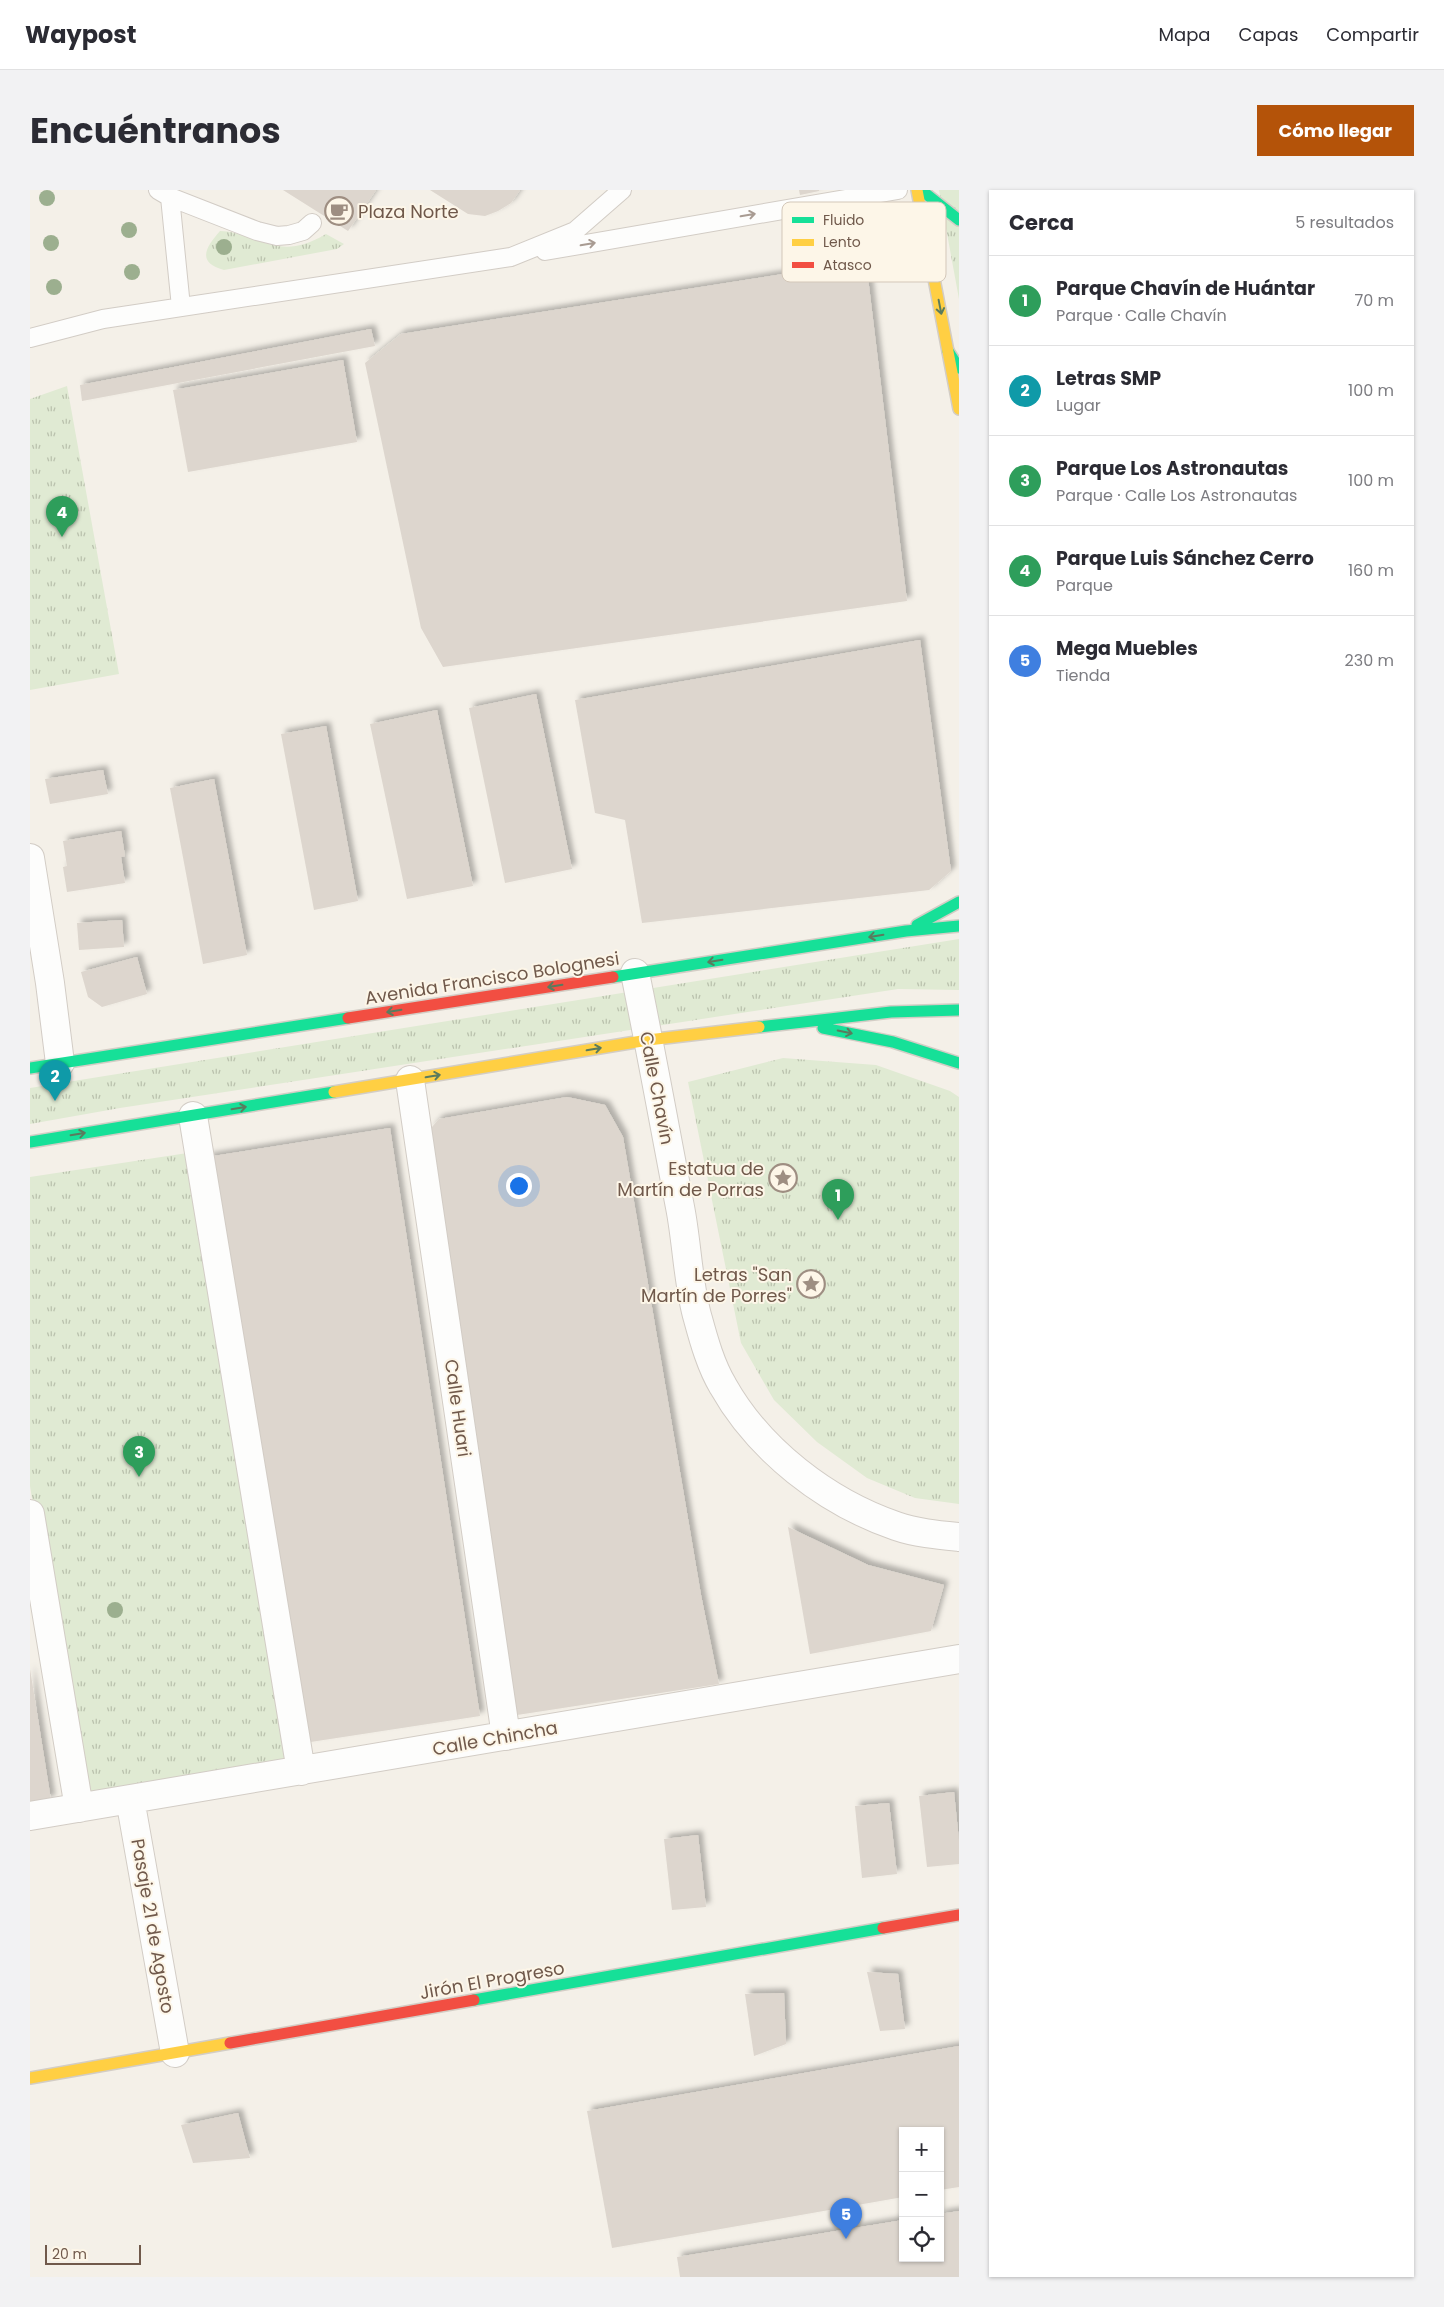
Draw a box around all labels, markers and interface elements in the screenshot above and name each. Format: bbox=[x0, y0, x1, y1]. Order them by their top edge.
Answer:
text: Waypost bbox=[25, 18, 136, 51]
text: Mapa bbox=[1158, 22, 1211, 47]
text: Capas bbox=[1239, 22, 1298, 47]
text: Compartir bbox=[1326, 22, 1419, 47]
button: Cómo llegar bbox=[1257, 105, 1414, 156]
text: Encuéntranos bbox=[30, 106, 281, 155]
cafe icon: Plaza Norte bbox=[324, 196, 354, 226]
place label: Plaza Norte bbox=[358, 199, 459, 224]
legend bbox=[782, 202, 946, 282]
text: Cerca bbox=[1009, 208, 1074, 237]
one-way arrow bbox=[740, 210, 756, 220]
text: Fluido bbox=[823, 210, 864, 230]
text: 5 resultados bbox=[1295, 211, 1394, 234]
text: Lento bbox=[823, 232, 861, 252]
one-way arrow bbox=[580, 238, 596, 248]
text: Atasco bbox=[823, 255, 872, 275]
text: Parque Chavín de Huántar bbox=[1056, 275, 1315, 302]
text: 1 bbox=[1022, 289, 1028, 312]
text: 70 m bbox=[1354, 289, 1394, 312]
one-way arrow bbox=[935, 298, 945, 314]
text: Parque · Calle Chavín bbox=[1056, 304, 1227, 327]
text: Letras SMP bbox=[1056, 365, 1161, 392]
text: 2 bbox=[1020, 379, 1030, 402]
text: 100 m bbox=[1348, 379, 1394, 402]
text: Lugar bbox=[1056, 394, 1101, 417]
text: Parque Los Astronautas bbox=[1056, 455, 1288, 482]
text: 3 bbox=[1020, 469, 1030, 492]
text: 100 m bbox=[1348, 469, 1394, 492]
text: Parque · Calle Los Astronautas bbox=[1056, 484, 1297, 507]
pin: 4 bbox=[46, 496, 78, 537]
text: Parque Luis Sánchez Cerro bbox=[1056, 545, 1314, 572]
text: 4 bbox=[1020, 559, 1030, 582]
text: 160 m bbox=[1348, 559, 1394, 582]
text: Parque bbox=[1056, 574, 1113, 597]
text: Mega Muebles bbox=[1056, 635, 1198, 662]
text: 5 bbox=[1020, 649, 1030, 672]
text: 230 m bbox=[1345, 649, 1394, 672]
text: Tienda bbox=[1056, 664, 1110, 687]
one-way arrow bbox=[868, 931, 884, 941]
street label: Avenida Francisco Bolognesi bbox=[363, 946, 621, 1010]
one-way arrow bbox=[708, 956, 724, 966]
one-way arrow bbox=[547, 981, 563, 991]
one-way arrow bbox=[387, 1006, 403, 1016]
one-way arrow bbox=[837, 1028, 853, 1038]
street label: Calle Chavín bbox=[634, 1029, 680, 1147]
one-way arrow bbox=[585, 1044, 601, 1054]
pin: 2 bbox=[39, 1060, 71, 1101]
one-way arrow bbox=[425, 1071, 441, 1081]
one-way arrow bbox=[230, 1103, 246, 1113]
one-way arrow bbox=[70, 1129, 86, 1139]
place label: Estatua de Martín de Porras bbox=[617, 1156, 764, 1202]
place icon: Estatua de Martín de Porras bbox=[768, 1163, 798, 1193]
your location bbox=[506, 1173, 532, 1199]
pin: 1 bbox=[822, 1179, 854, 1220]
place label: Letras "San Martín de Porres" bbox=[641, 1262, 792, 1308]
place icon: Letras "San Martín de Porres" bbox=[796, 1269, 826, 1299]
street label: Calle Huari bbox=[439, 1358, 477, 1458]
pin: 3 bbox=[123, 1436, 155, 1477]
street label: Calle Chincha bbox=[430, 1715, 560, 1761]
street label: Pasaje 21 de Agosto bbox=[125, 1837, 181, 2015]
street label: Jirón El Progreso bbox=[418, 1955, 566, 2005]
map controls bbox=[899, 2127, 944, 2262]
button: + bbox=[899, 2127, 944, 2172]
button: − bbox=[899, 2172, 944, 2217]
pin: 5 bbox=[830, 2198, 862, 2239]
button: locate bbox=[899, 2217, 944, 2262]
scale bar bbox=[45, 2242, 141, 2265]
text: 20 m bbox=[52, 2244, 87, 2264]

